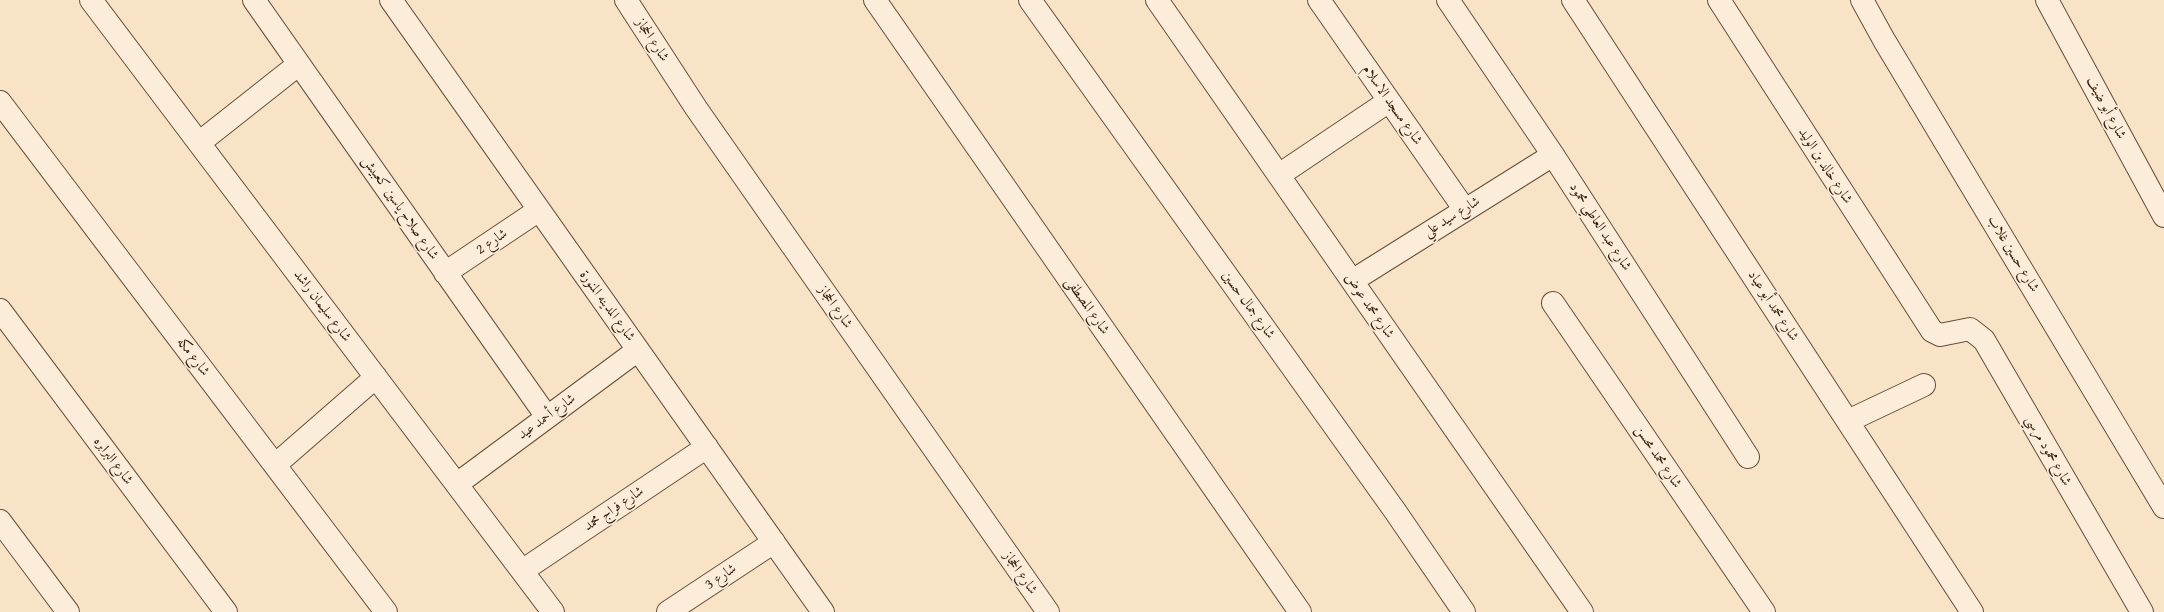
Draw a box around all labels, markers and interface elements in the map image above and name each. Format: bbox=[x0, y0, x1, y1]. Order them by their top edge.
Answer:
street label: شارع الحجاز bbox=[632, 15, 672, 65]
street label: شارع مسجد الاسلام bbox=[1358, 62, 1426, 148]
street label: شارع أبو ضيف bbox=[2083, 74, 2129, 142]
street label: شارع خالد بن الوليد bbox=[1794, 125, 1856, 207]
street label: شارع صلاح ياسين كعبيش bbox=[358, 153, 442, 263]
street label: شارع عبد العاطي محمود bbox=[1565, 180, 1635, 274]
street label: شارع سيد علي bbox=[1421, 193, 1483, 241]
street label: شارع حسين غلاب bbox=[1984, 213, 2042, 295]
street label: شارع 2 bbox=[473, 225, 511, 259]
street label: شارع سليمان راشد bbox=[290, 267, 354, 345]
street label: شارع المدينه المنورة bbox=[576, 267, 638, 345]
street label: شارع جمال حسين bbox=[1218, 268, 1278, 342]
street label: شارع محمد أبو عياد bbox=[1744, 268, 1802, 344]
street label: شارع محمد عوض bbox=[1340, 270, 1398, 342]
street label: شارع المصطفى bbox=[1061, 274, 1113, 338]
street label: شارع الحجاز bbox=[814, 282, 856, 332]
street label: شارع مكه bbox=[173, 334, 213, 380]
street label: شارع أحمد عيد bbox=[515, 390, 579, 444]
street label: شارع محمود مرسي bbox=[2021, 413, 2075, 489]
street label: شارع محمد محسن bbox=[1631, 422, 1685, 492]
street label: شارع البرابره bbox=[90, 434, 136, 488]
street label: شارع فراج محمد bbox=[581, 483, 647, 535]
street label: شارع الحجاز bbox=[999, 548, 1041, 598]
street label: شارع 3 bbox=[702, 560, 740, 594]

